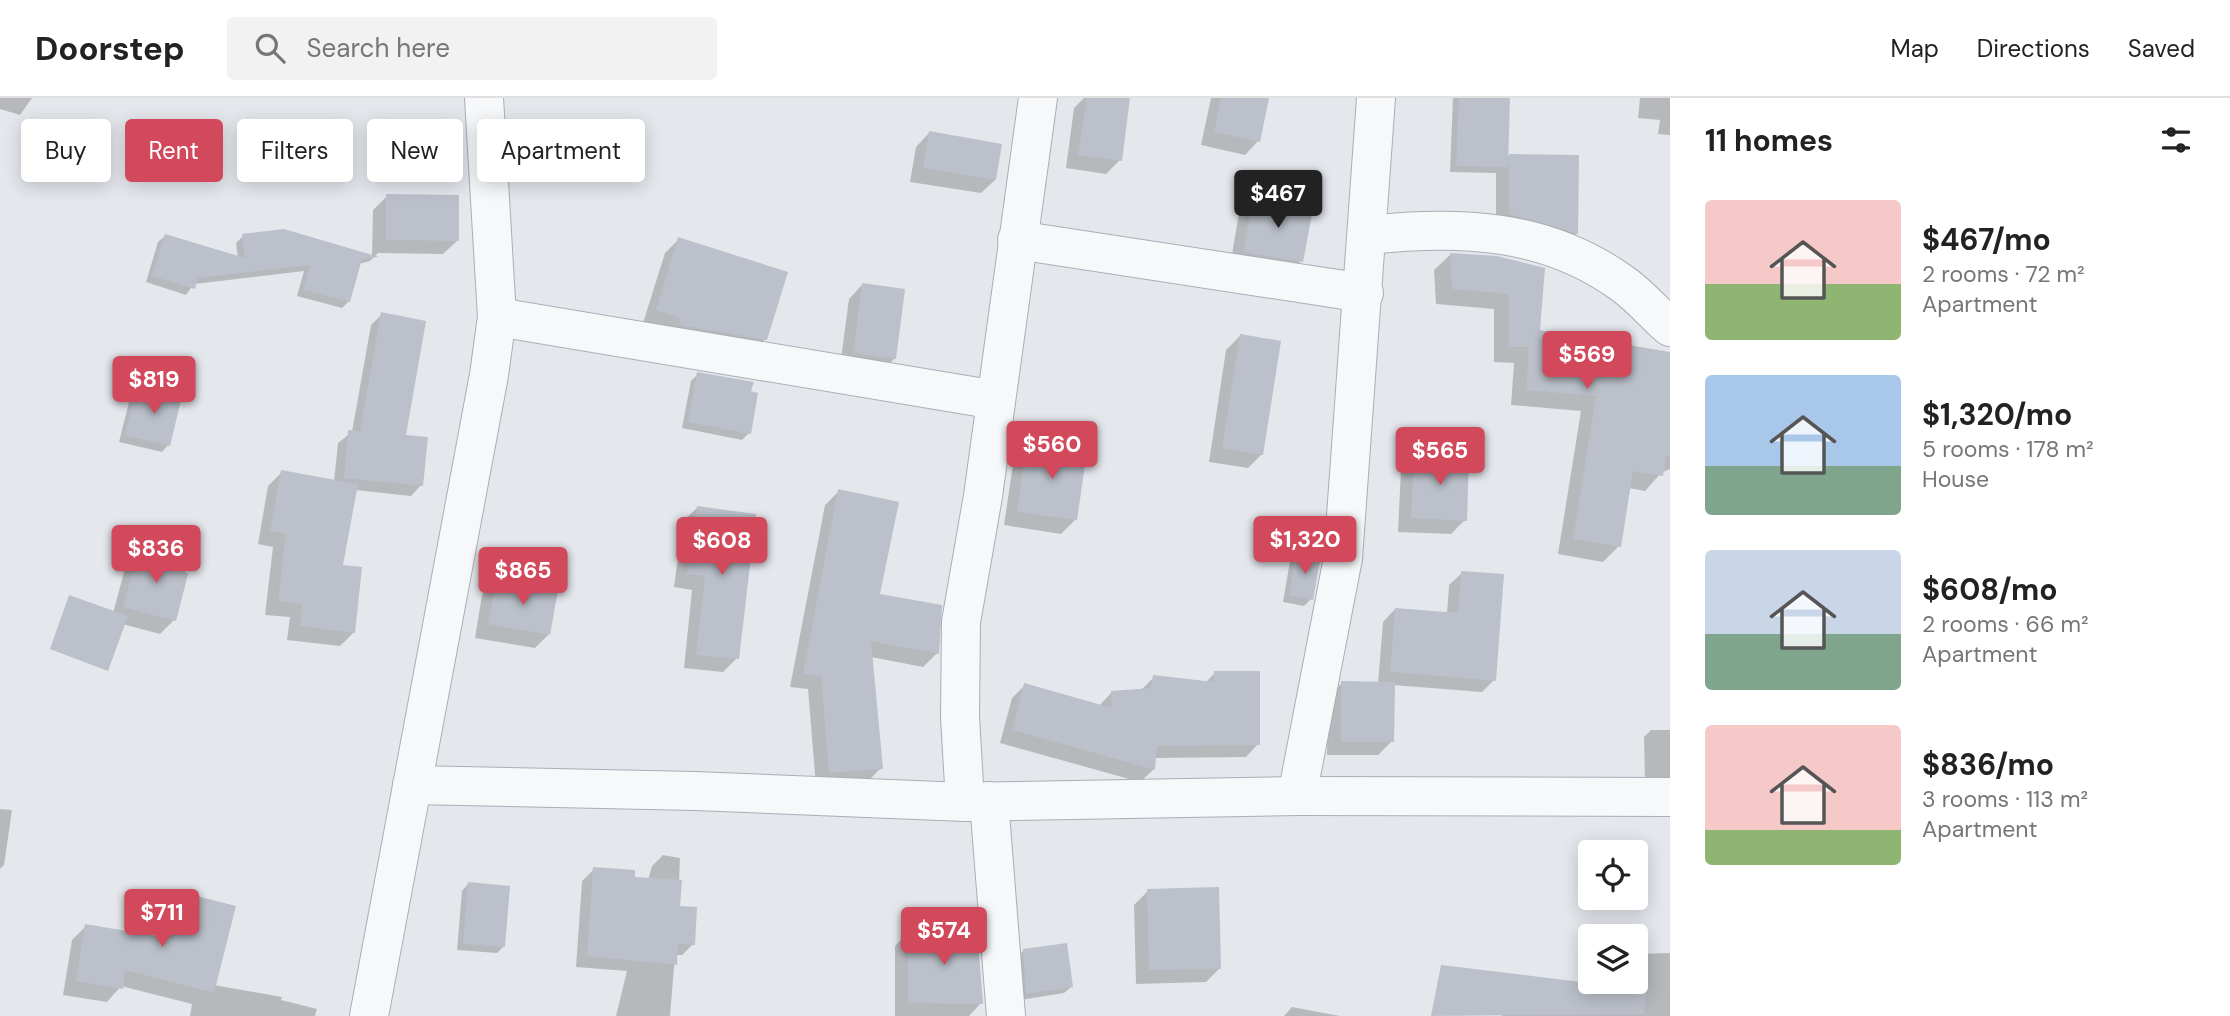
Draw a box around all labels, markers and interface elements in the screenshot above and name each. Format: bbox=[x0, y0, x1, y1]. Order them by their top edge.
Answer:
search box bbox=[227, 17, 717, 80]
text: Doorstep bbox=[35, 27, 185, 70]
icon: search bbox=[251, 29, 289, 67]
text: Search here bbox=[307, 31, 450, 65]
text: Map bbox=[1891, 33, 1939, 64]
text: Directions bbox=[1977, 33, 2090, 64]
text: Saved bbox=[2128, 33, 2195, 64]
chip: Buy bbox=[21, 119, 111, 182]
chip: Rent bbox=[125, 119, 223, 182]
chip: Filters bbox=[237, 119, 353, 182]
chip: New bbox=[367, 119, 463, 182]
chip: Apartment bbox=[477, 119, 645, 182]
text: 11 homes bbox=[1705, 121, 1833, 160]
icon: filters bbox=[2157, 121, 2195, 159]
pin: $467 bbox=[1237, 170, 1319, 230]
text: $467 bbox=[1250, 178, 1306, 208]
text: $467/mo bbox=[1922, 220, 2051, 259]
icon: home bbox=[1761, 228, 1845, 312]
text: 2 rooms · 72 m² bbox=[1922, 259, 2085, 289]
text: Apartment bbox=[1922, 289, 2037, 319]
pin: $569 bbox=[1546, 331, 1628, 391]
text: $569 bbox=[1559, 339, 1615, 369]
pin: $819 bbox=[113, 356, 195, 416]
text: $819 bbox=[129, 364, 179, 394]
text: $1,320/mo bbox=[1922, 395, 2072, 434]
icon: home bbox=[1761, 403, 1845, 487]
pin: $560 bbox=[1011, 422, 1093, 481]
pin: $565 bbox=[1399, 428, 1481, 487]
text: $560 bbox=[1023, 429, 1081, 459]
text: 5 rooms · 178 m² bbox=[1922, 434, 2094, 464]
text: $565 bbox=[1412, 435, 1468, 465]
text: House bbox=[1922, 464, 1989, 494]
pin: $1,320 bbox=[1248, 517, 1362, 576]
pin: $608 bbox=[681, 518, 763, 577]
text: $1,320 bbox=[1269, 524, 1341, 554]
text: $608 bbox=[692, 525, 752, 555]
pin: $836 bbox=[115, 526, 197, 585]
text: $836 bbox=[128, 533, 184, 563]
pin: $865 bbox=[482, 547, 564, 607]
text: $865 bbox=[495, 555, 551, 585]
text: $608/mo bbox=[1922, 570, 2058, 609]
icon: home bbox=[1761, 578, 1845, 662]
text: 2 rooms · 66 m² bbox=[1922, 609, 2089, 639]
text: Apartment bbox=[1922, 639, 2037, 669]
text: $836/mo bbox=[1922, 745, 2054, 784]
icon: home bbox=[1761, 753, 1845, 837]
text: 3 rooms · 113 m² bbox=[1922, 784, 2088, 814]
text: Apartment bbox=[1922, 814, 2037, 844]
map controls bbox=[1578, 840, 1648, 994]
button: locate bbox=[1578, 840, 1648, 910]
pin: $711 bbox=[121, 890, 203, 949]
text: $711 bbox=[140, 897, 184, 927]
pin: $574 bbox=[903, 908, 985, 967]
text: $574 bbox=[917, 915, 971, 945]
button: layers bbox=[1578, 924, 1648, 994]

